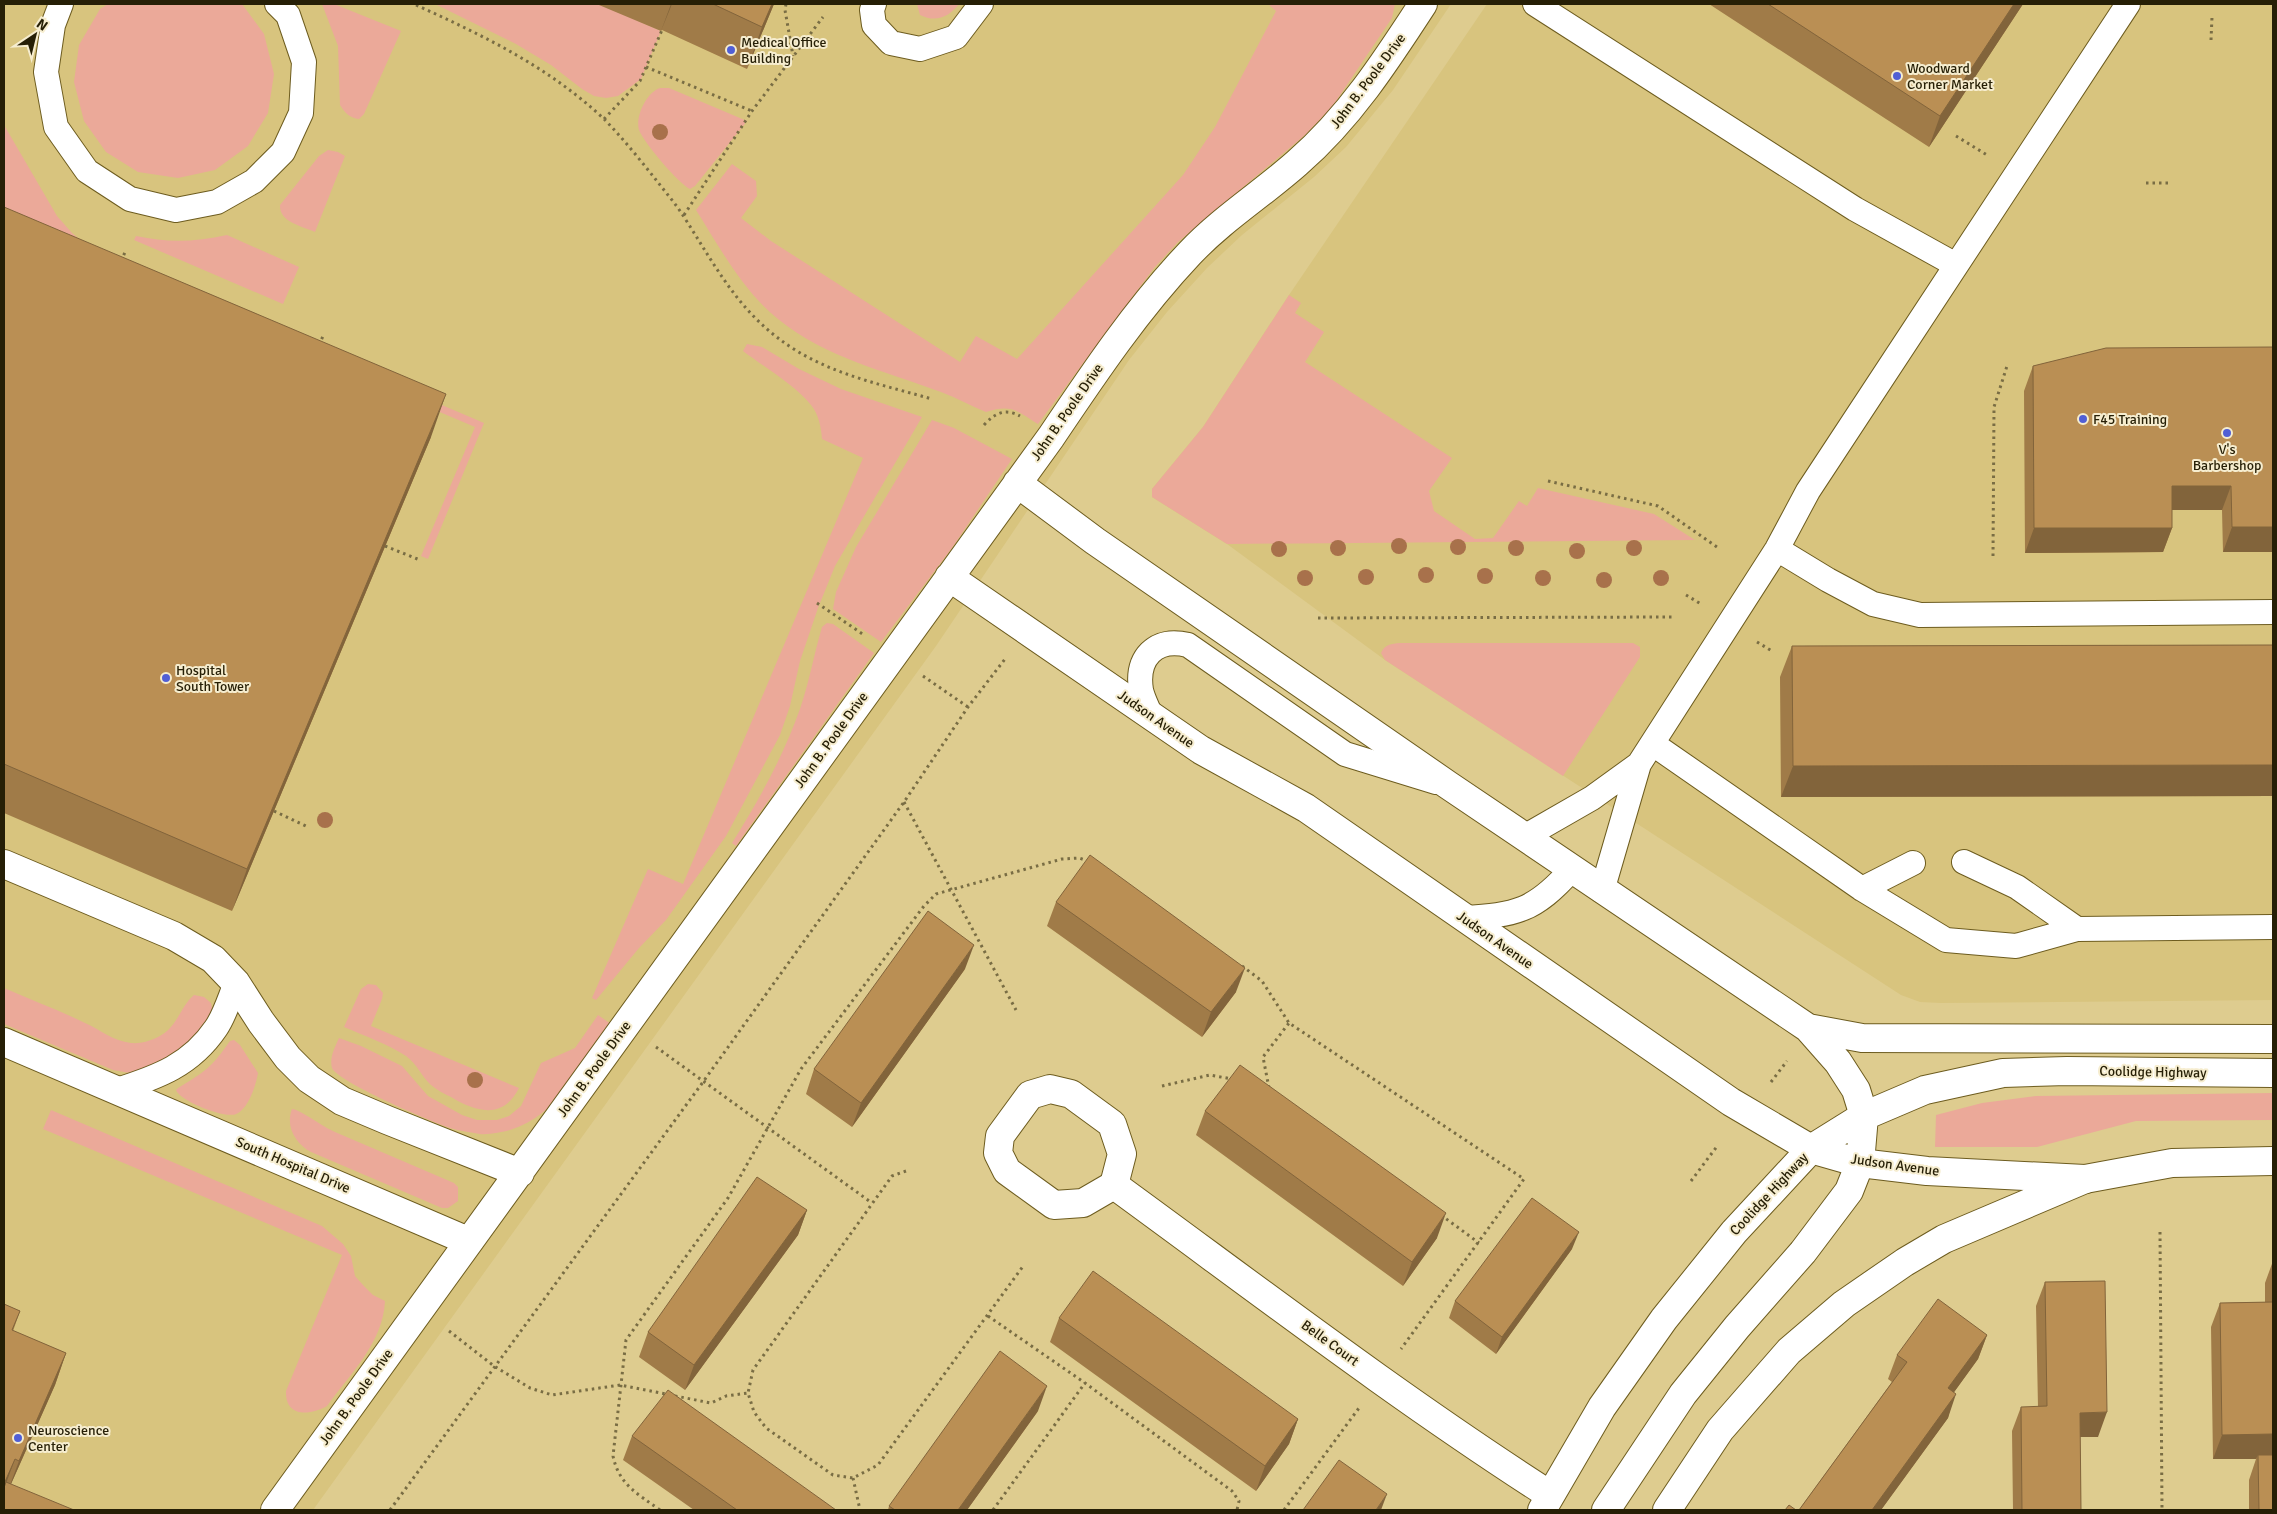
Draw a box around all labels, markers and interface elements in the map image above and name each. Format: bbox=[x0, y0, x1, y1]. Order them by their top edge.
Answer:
north arrow bbox=[10, 10, 60, 60]
text: N bbox=[33, 15, 51, 35]
street label: John B. Poole Drive bbox=[1327, 30, 1409, 132]
place label: Medical Office Building bbox=[741, 34, 827, 67]
marker: Medical Office Building bbox=[725, 44, 737, 56]
place label: Woodward Corner Market bbox=[1907, 60, 1993, 93]
marker: Woodward Corner Market bbox=[1891, 70, 1903, 82]
street label: John B. Poole Drive bbox=[1027, 360, 1107, 464]
place label: F45 Training bbox=[2093, 411, 2167, 428]
marker: F45 Training bbox=[2077, 413, 2089, 425]
marker: V's Barbershop bbox=[2221, 427, 2233, 439]
place label: V's Barbershop bbox=[2193, 441, 2261, 474]
place label: Hospital South Tower bbox=[176, 662, 250, 695]
marker: Hospital South Tower bbox=[160, 672, 172, 684]
street label: Judson Avenue bbox=[1115, 686, 1197, 752]
street label: John B. Poole Drive bbox=[790, 689, 872, 791]
street label: Judson Avenue bbox=[1454, 907, 1536, 973]
street label: John B. Poole Drive bbox=[553, 1018, 635, 1120]
street label: Coolidge Highway bbox=[2099, 1063, 2207, 1081]
street label: South Hospital Drive bbox=[233, 1133, 353, 1197]
street label: Coolidge Highway bbox=[1726, 1149, 1812, 1239]
street label: Judson Avenue bbox=[1850, 1150, 1940, 1180]
street label: Belle Court bbox=[1298, 1316, 1362, 1370]
street label: John B. Poole Drive bbox=[315, 1346, 397, 1448]
place label: Neuroscience Center bbox=[28, 1422, 109, 1455]
marker: Neuroscience Center bbox=[12, 1432, 24, 1444]

